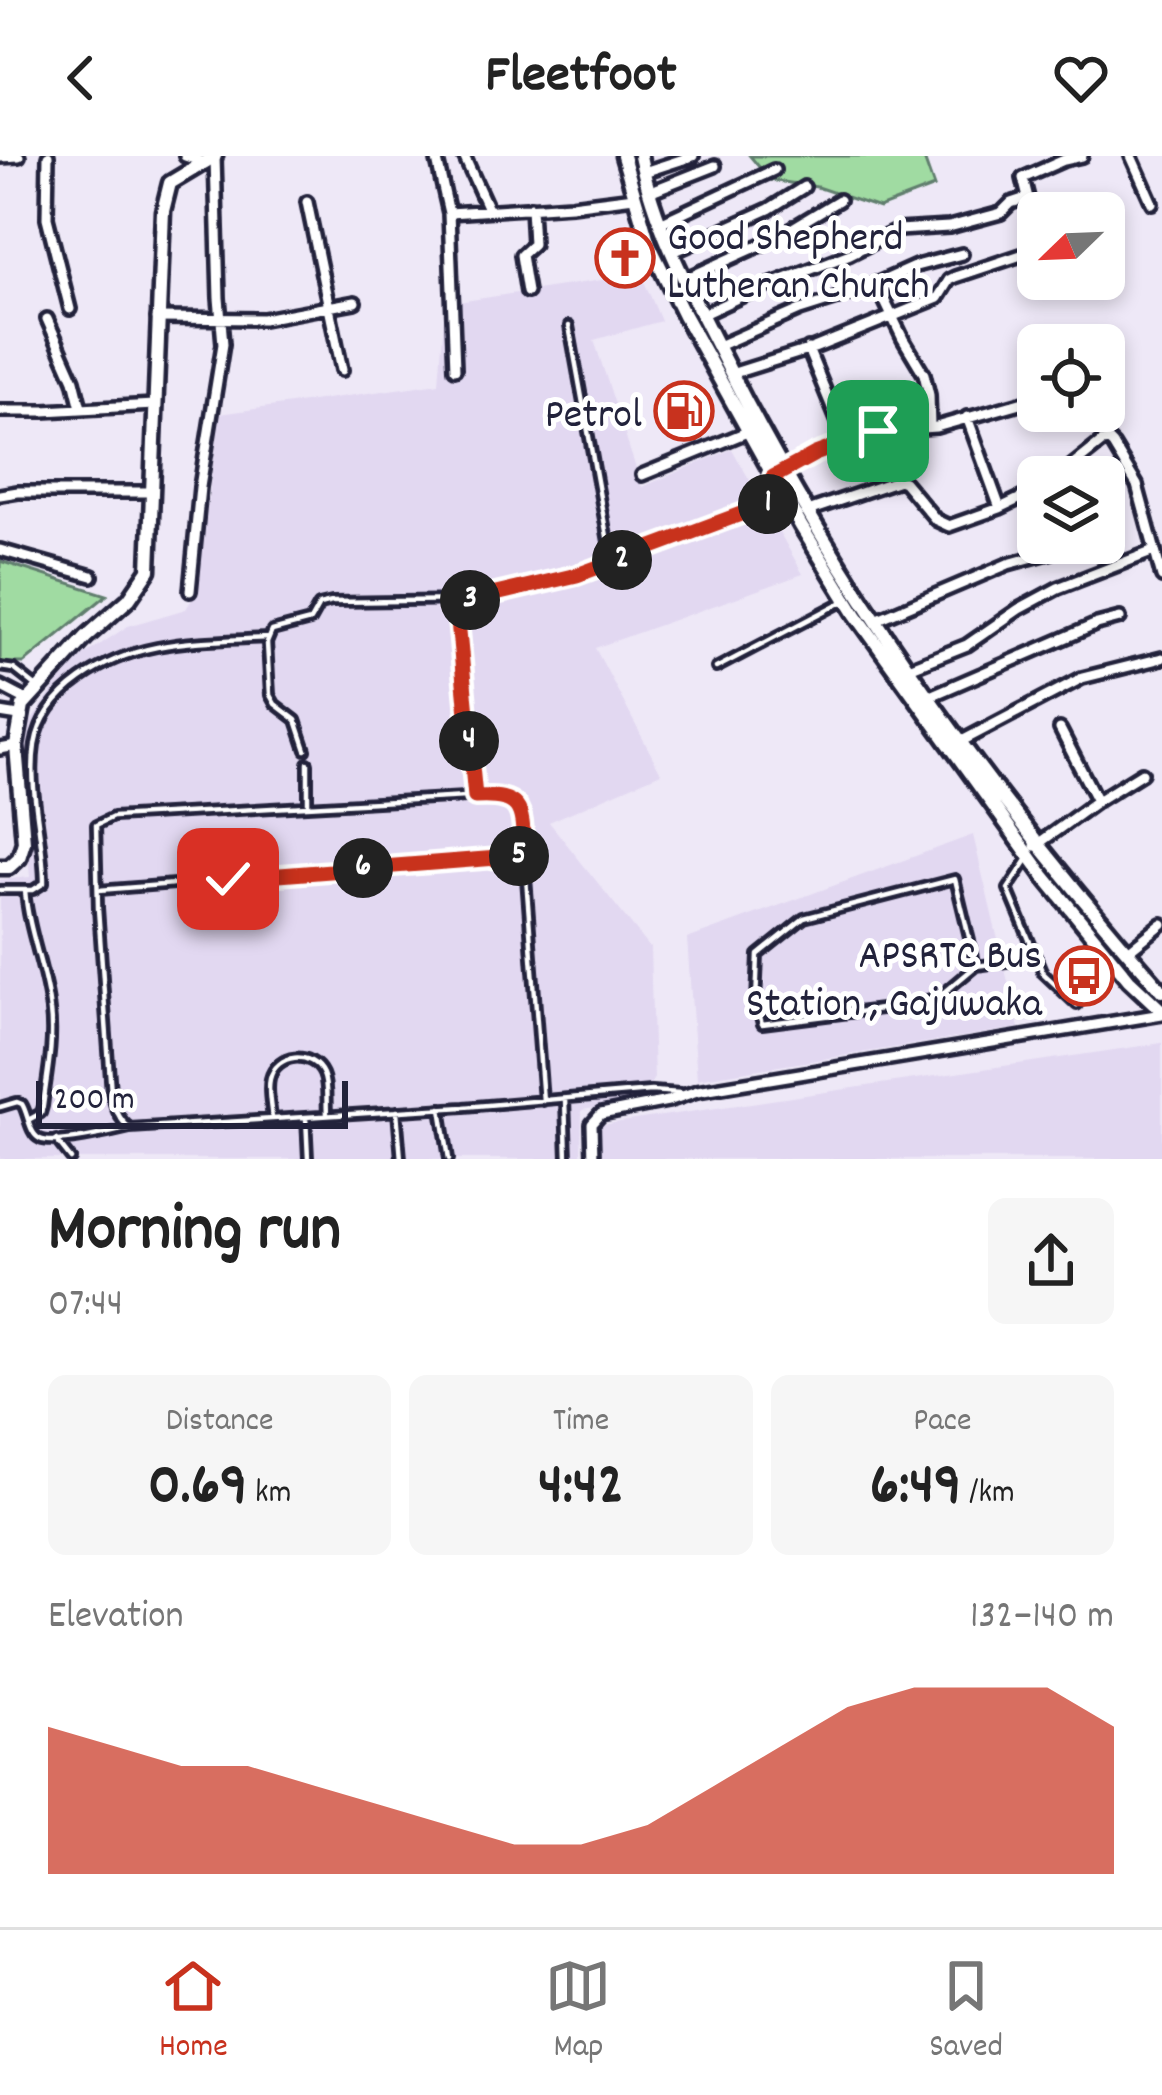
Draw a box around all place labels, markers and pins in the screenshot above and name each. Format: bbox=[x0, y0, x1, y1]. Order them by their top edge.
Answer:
place label: Good Shepherd Lutheran Church bbox=[667, 211, 930, 319]
church icon: Good Shepherd Lutheran Church bbox=[594, 227, 656, 289]
fuel station icon: Petrol bbox=[653, 380, 715, 442]
pin bbox=[827, 380, 929, 482]
place label: Petrol bbox=[545, 388, 642, 448]
pin: 1 bbox=[738, 474, 798, 534]
pin: 2 bbox=[592, 530, 652, 590]
pin: 3 bbox=[440, 570, 500, 630]
pin: 4 bbox=[439, 711, 499, 771]
pin: 5 bbox=[489, 826, 549, 886]
pin bbox=[177, 828, 279, 930]
pin: 6 bbox=[333, 838, 393, 898]
place label: APSRTC Bus Station , Gajuwaka bbox=[746, 929, 1043, 1037]
bus stop icon: APSRTC Bus Station , Gajuwaka bbox=[1053, 945, 1115, 1007]

